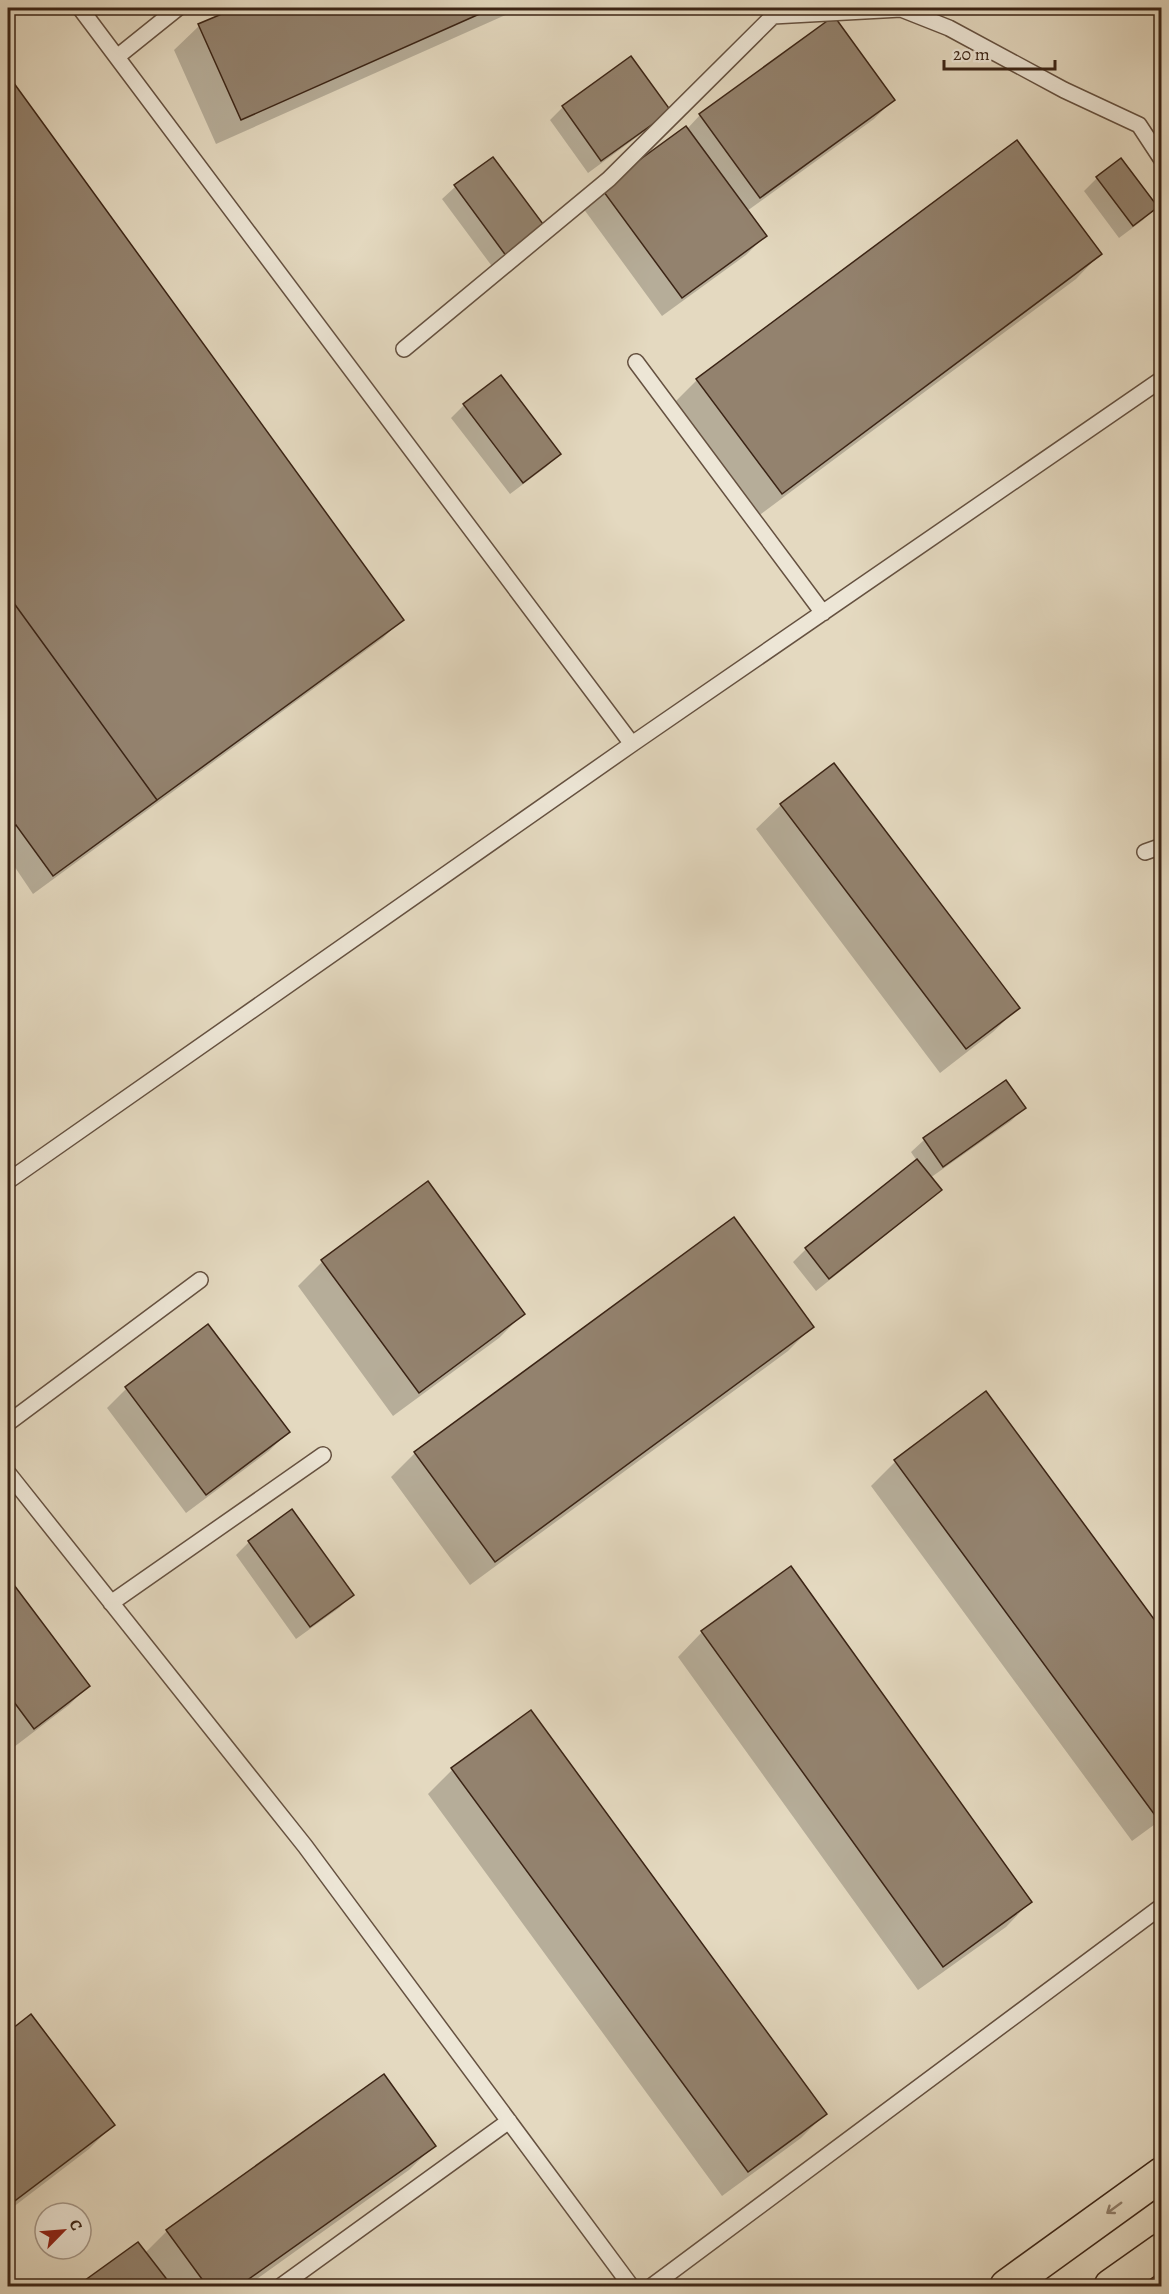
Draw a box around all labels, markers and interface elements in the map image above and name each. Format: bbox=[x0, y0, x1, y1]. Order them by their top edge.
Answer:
scale bar bbox=[944, 33, 1055, 71]
text: 20 m bbox=[953, 42, 990, 66]
north arrow bbox=[33, 2201, 93, 2261]
one-way arrow bbox=[1107, 2202, 1123, 2215]
text: С bbox=[64, 2216, 88, 2234]

